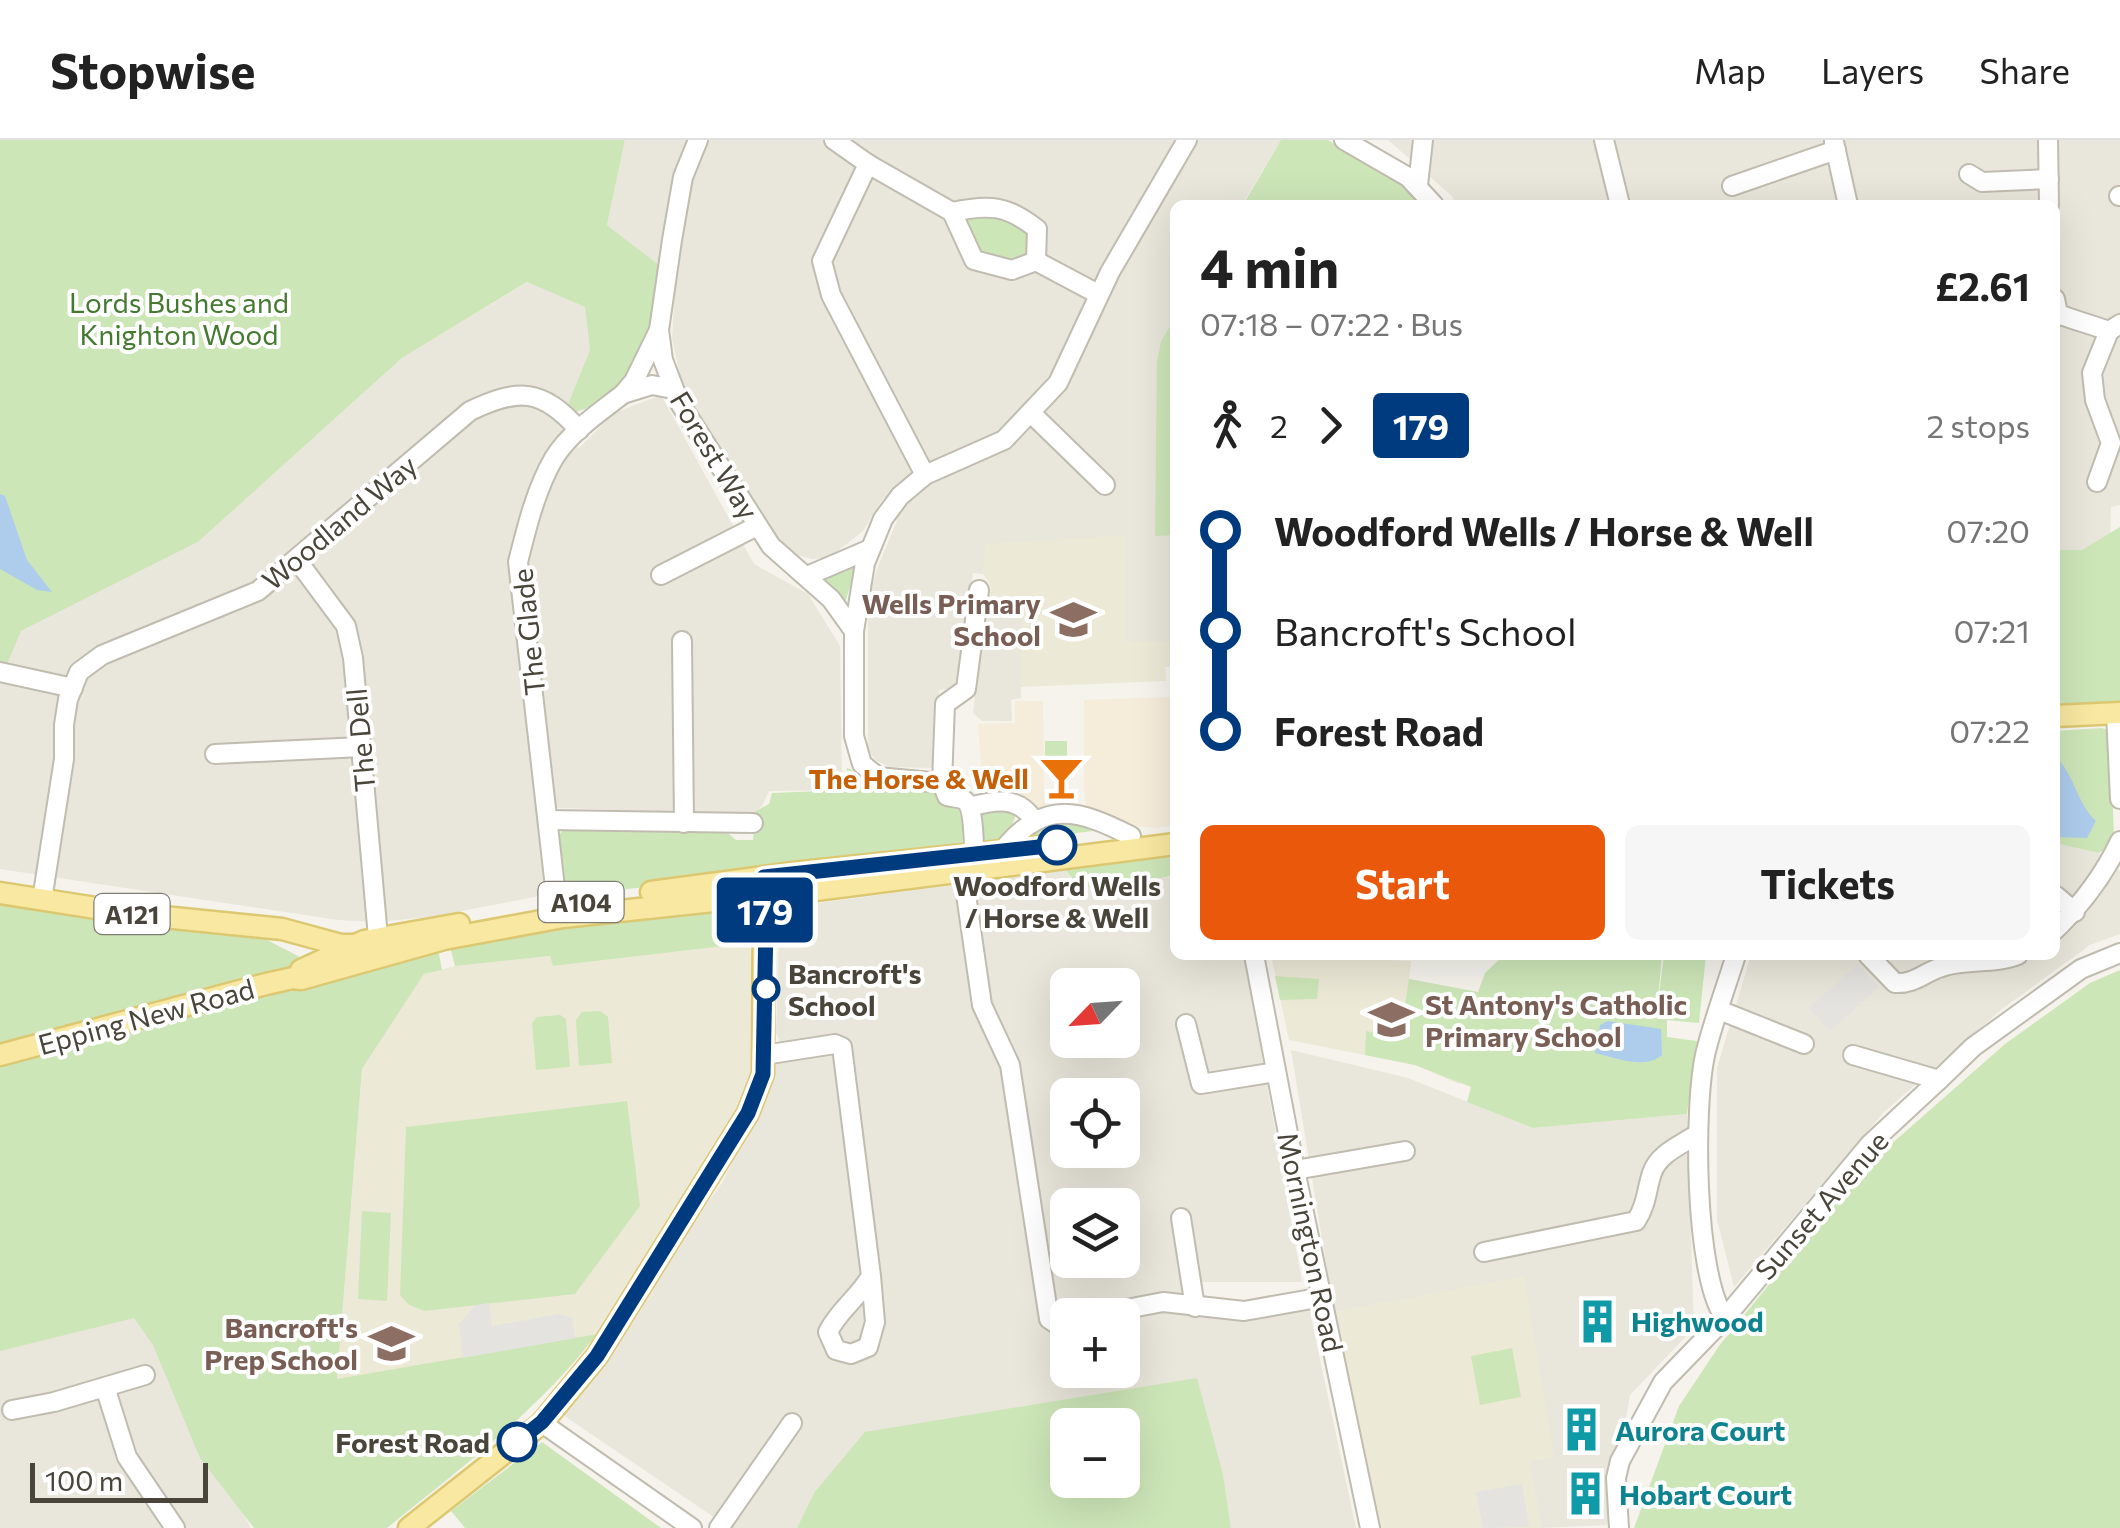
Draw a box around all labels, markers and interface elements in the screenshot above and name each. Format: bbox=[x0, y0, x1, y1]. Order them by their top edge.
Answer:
text: Stopwise bbox=[50, 40, 256, 99]
text: Map bbox=[1694, 48, 1766, 91]
text: Layers bbox=[1821, 48, 1924, 91]
text: Share bbox=[1979, 48, 2070, 91]
text: 4 min bbox=[1200, 232, 1339, 299]
text: £2.61 bbox=[1935, 262, 2030, 309]
park label: Lords Bushes and Knighton Wood bbox=[69, 285, 289, 351]
text: 07:18 – 07:22 · Bus bbox=[1200, 303, 1463, 343]
street label: Forest Way bbox=[664, 385, 766, 525]
icon: walk bbox=[1200, 398, 1255, 453]
icon: forward bbox=[1303, 398, 1358, 453]
text: 179 bbox=[1393, 404, 1449, 447]
text: 2 bbox=[1270, 405, 1288, 445]
text: 2 stops bbox=[1926, 405, 2030, 445]
street label: Woodland Way bbox=[255, 447, 423, 597]
text: Woodford Wells / Horse & Well bbox=[1274, 507, 1814, 554]
text: 07:20 bbox=[1946, 510, 2030, 550]
street label: The Glade bbox=[504, 567, 552, 697]
place label: Wells Primary School bbox=[862, 586, 1041, 652]
school or university icon: Wells Primary School bbox=[1050, 595, 1098, 643]
text: Bancroft's School bbox=[1274, 607, 1577, 654]
text: 07:21 bbox=[1953, 610, 2030, 650]
street label: The Dell bbox=[339, 687, 381, 793]
text: Forest Road bbox=[1274, 707, 1484, 754]
text: 07:22 bbox=[1949, 710, 2030, 750]
bar icon: The Horse & Well bbox=[1038, 754, 1086, 802]
place label: The Horse & Well bbox=[809, 761, 1029, 795]
button: Start bbox=[1200, 825, 1605, 940]
button: Tickets bbox=[1625, 825, 2030, 940]
marker: Woodford Wells / Horse & Well bbox=[1038, 826, 1076, 864]
place label: Woodford Wells / Horse & Well bbox=[953, 868, 1161, 934]
line badge: 179 bbox=[708, 878, 822, 942]
road number: A104 bbox=[538, 882, 624, 922]
text: 179 bbox=[737, 889, 793, 932]
road number: A121 bbox=[94, 894, 170, 934]
place label: Bancroft's School bbox=[788, 956, 922, 1022]
north arrow bbox=[1050, 968, 1140, 1058]
map controls bbox=[1050, 968, 1140, 1498]
street label: Epping New Road bbox=[34, 971, 258, 1061]
marker: Bancroft's School bbox=[753, 976, 779, 1002]
place label: St Antony's Catholic Primary School bbox=[1425, 987, 1687, 1053]
school or university icon: St Antony's Catholic Primary School bbox=[1368, 996, 1416, 1044]
button: locate bbox=[1050, 1078, 1140, 1168]
street label: Sunset Avenue bbox=[1747, 1124, 1895, 1286]
street label: Mornington Road bbox=[1271, 1129, 1351, 1355]
button: layers bbox=[1050, 1188, 1140, 1278]
building icon: Highwood bbox=[1574, 1297, 1622, 1345]
button: + bbox=[1050, 1298, 1140, 1388]
place label: Highwood bbox=[1631, 1304, 1764, 1338]
place label: Bancroft's Prep School bbox=[204, 1310, 358, 1376]
school or university icon: Bancroft's Prep School bbox=[367, 1319, 415, 1367]
building icon: Aurora Court bbox=[1558, 1406, 1606, 1454]
button: − bbox=[1050, 1408, 1140, 1498]
place label: Aurora Court bbox=[1615, 1413, 1785, 1447]
marker: Forest Road bbox=[498, 1423, 536, 1461]
place label: Forest Road bbox=[335, 1425, 490, 1459]
scale bar bbox=[30, 1458, 208, 1502]
text: 100 m bbox=[45, 1463, 123, 1497]
building icon: Hobart Court bbox=[1562, 1470, 1610, 1518]
place label: Hobart Court bbox=[1619, 1477, 1792, 1511]

